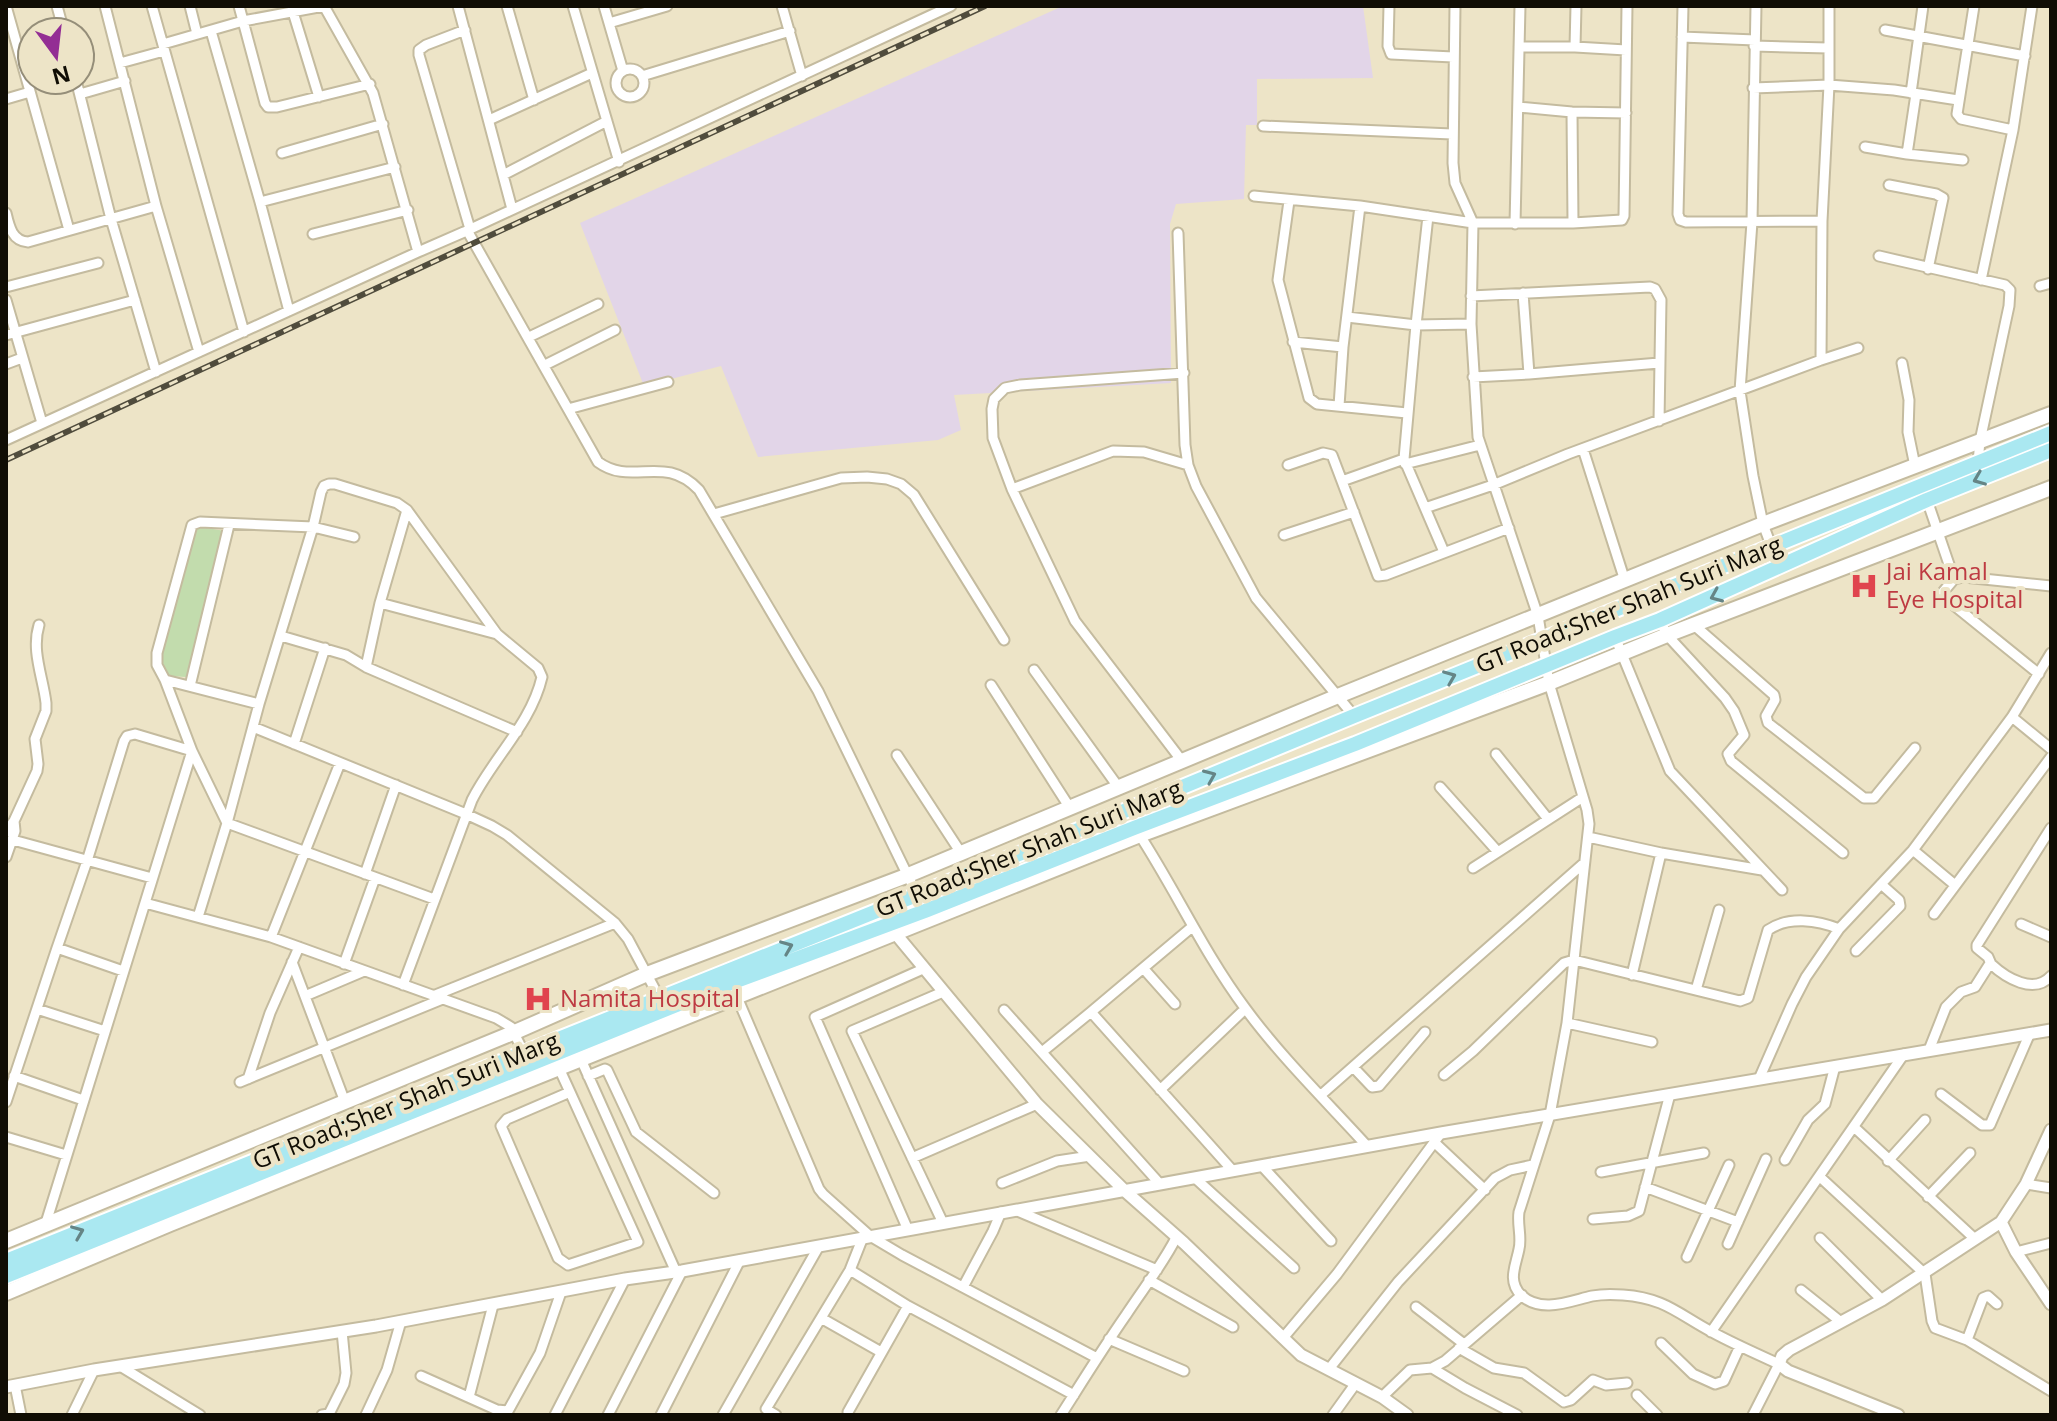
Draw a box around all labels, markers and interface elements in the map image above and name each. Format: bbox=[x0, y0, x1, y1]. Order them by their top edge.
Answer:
north arrow bbox=[16, 16, 96, 96]
text: N bbox=[49, 59, 74, 93]
one-way arrow bbox=[1973, 469, 1987, 486]
street label: GT Road;Sher Shah Suri Marg bbox=[1470, 527, 1787, 680]
place label: Jai Kamal Eye Hospital bbox=[1884, 554, 2023, 615]
hospital icon: Jai Kamal Eye Hospital bbox=[1849, 571, 1879, 601]
one-way arrow bbox=[1709, 587, 1724, 603]
one-way arrow bbox=[1442, 670, 1456, 687]
one-way arrow bbox=[1202, 769, 1216, 785]
street label: GT Road;Sher Shah Suri Marg bbox=[870, 771, 1187, 924]
one-way arrow bbox=[779, 940, 793, 957]
place label: Namita Hospital bbox=[560, 981, 740, 1014]
hospital icon: Namita Hospital bbox=[523, 984, 553, 1014]
street label: GT Road;Sher Shah Suri Marg bbox=[247, 1023, 564, 1176]
one-way arrow bbox=[70, 1225, 84, 1242]

